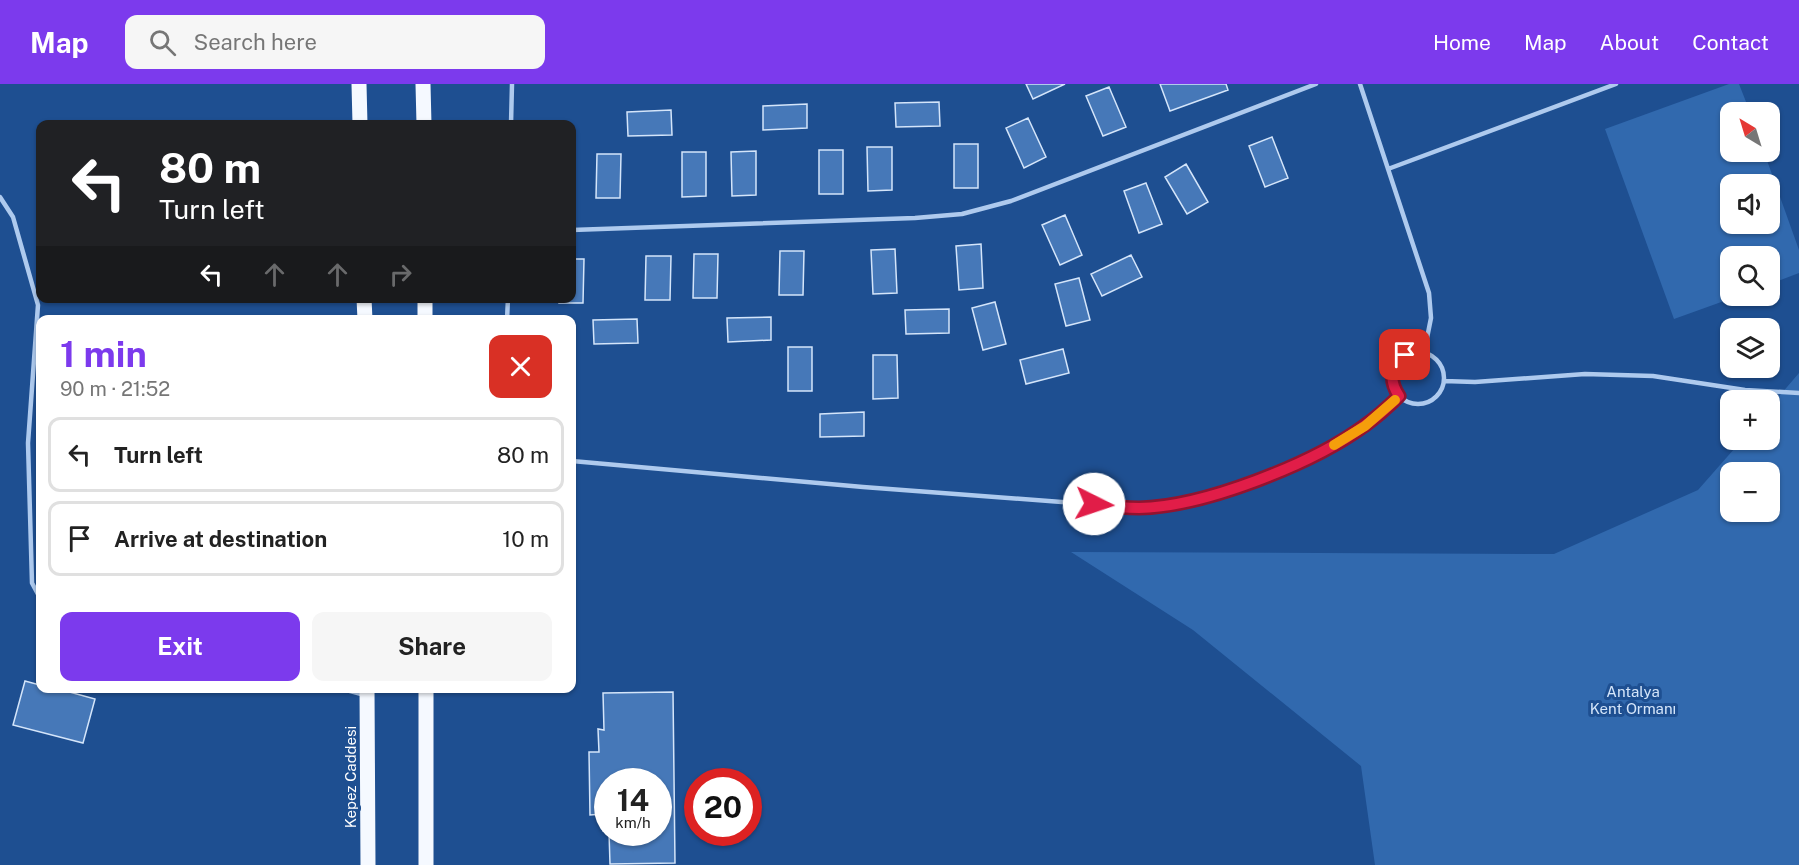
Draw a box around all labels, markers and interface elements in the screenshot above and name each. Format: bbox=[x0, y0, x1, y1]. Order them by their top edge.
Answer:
search box bbox=[125, 15, 545, 69]
text: Map bbox=[30, 26, 89, 59]
icon: search bbox=[146, 26, 179, 59]
text: Search here bbox=[194, 29, 317, 55]
text: Home bbox=[1433, 30, 1491, 55]
text: Map bbox=[1524, 30, 1567, 55]
text: About bbox=[1600, 30, 1659, 55]
text: Contact bbox=[1692, 30, 1769, 55]
north arrow bbox=[1720, 102, 1780, 162]
map controls bbox=[1720, 102, 1780, 522]
text: 80 m bbox=[159, 143, 261, 192]
icon: left bbox=[60, 144, 138, 222]
button: sound bbox=[1720, 174, 1780, 234]
text: Turn left bbox=[159, 193, 265, 225]
button: search bbox=[1720, 246, 1780, 306]
icon: left bbox=[195, 258, 228, 291]
icon: ahead bbox=[258, 258, 291, 291]
icon: ahead bbox=[321, 258, 354, 291]
icon: right bbox=[384, 258, 417, 291]
button: layers bbox=[1720, 318, 1780, 378]
pin bbox=[1379, 329, 1430, 380]
text: 1 min bbox=[60, 333, 147, 375]
button: close bbox=[489, 335, 552, 398]
icon: arrive bbox=[1388, 338, 1421, 371]
text: 90 m · 21:52 bbox=[60, 377, 170, 401]
button: + bbox=[1720, 390, 1780, 450]
icon: left bbox=[63, 438, 96, 471]
text: Turn left bbox=[114, 442, 203, 468]
text: 80 m bbox=[497, 442, 549, 468]
button: − bbox=[1720, 462, 1780, 522]
position arrow bbox=[1062, 472, 1126, 536]
icon: arrive bbox=[63, 522, 96, 555]
text: Arrive at destination bbox=[114, 526, 327, 552]
text: 10 m bbox=[502, 526, 549, 552]
button: Exit bbox=[60, 612, 300, 681]
button: Share bbox=[312, 612, 552, 681]
park label: Antalya Kent Ormanı bbox=[1590, 683, 1676, 717]
street label: Kepez Caddesi bbox=[342, 726, 359, 828]
speed limit sign: 20 bbox=[684, 768, 762, 846]
text: 14 bbox=[617, 782, 649, 818]
text: km/h bbox=[615, 814, 651, 831]

